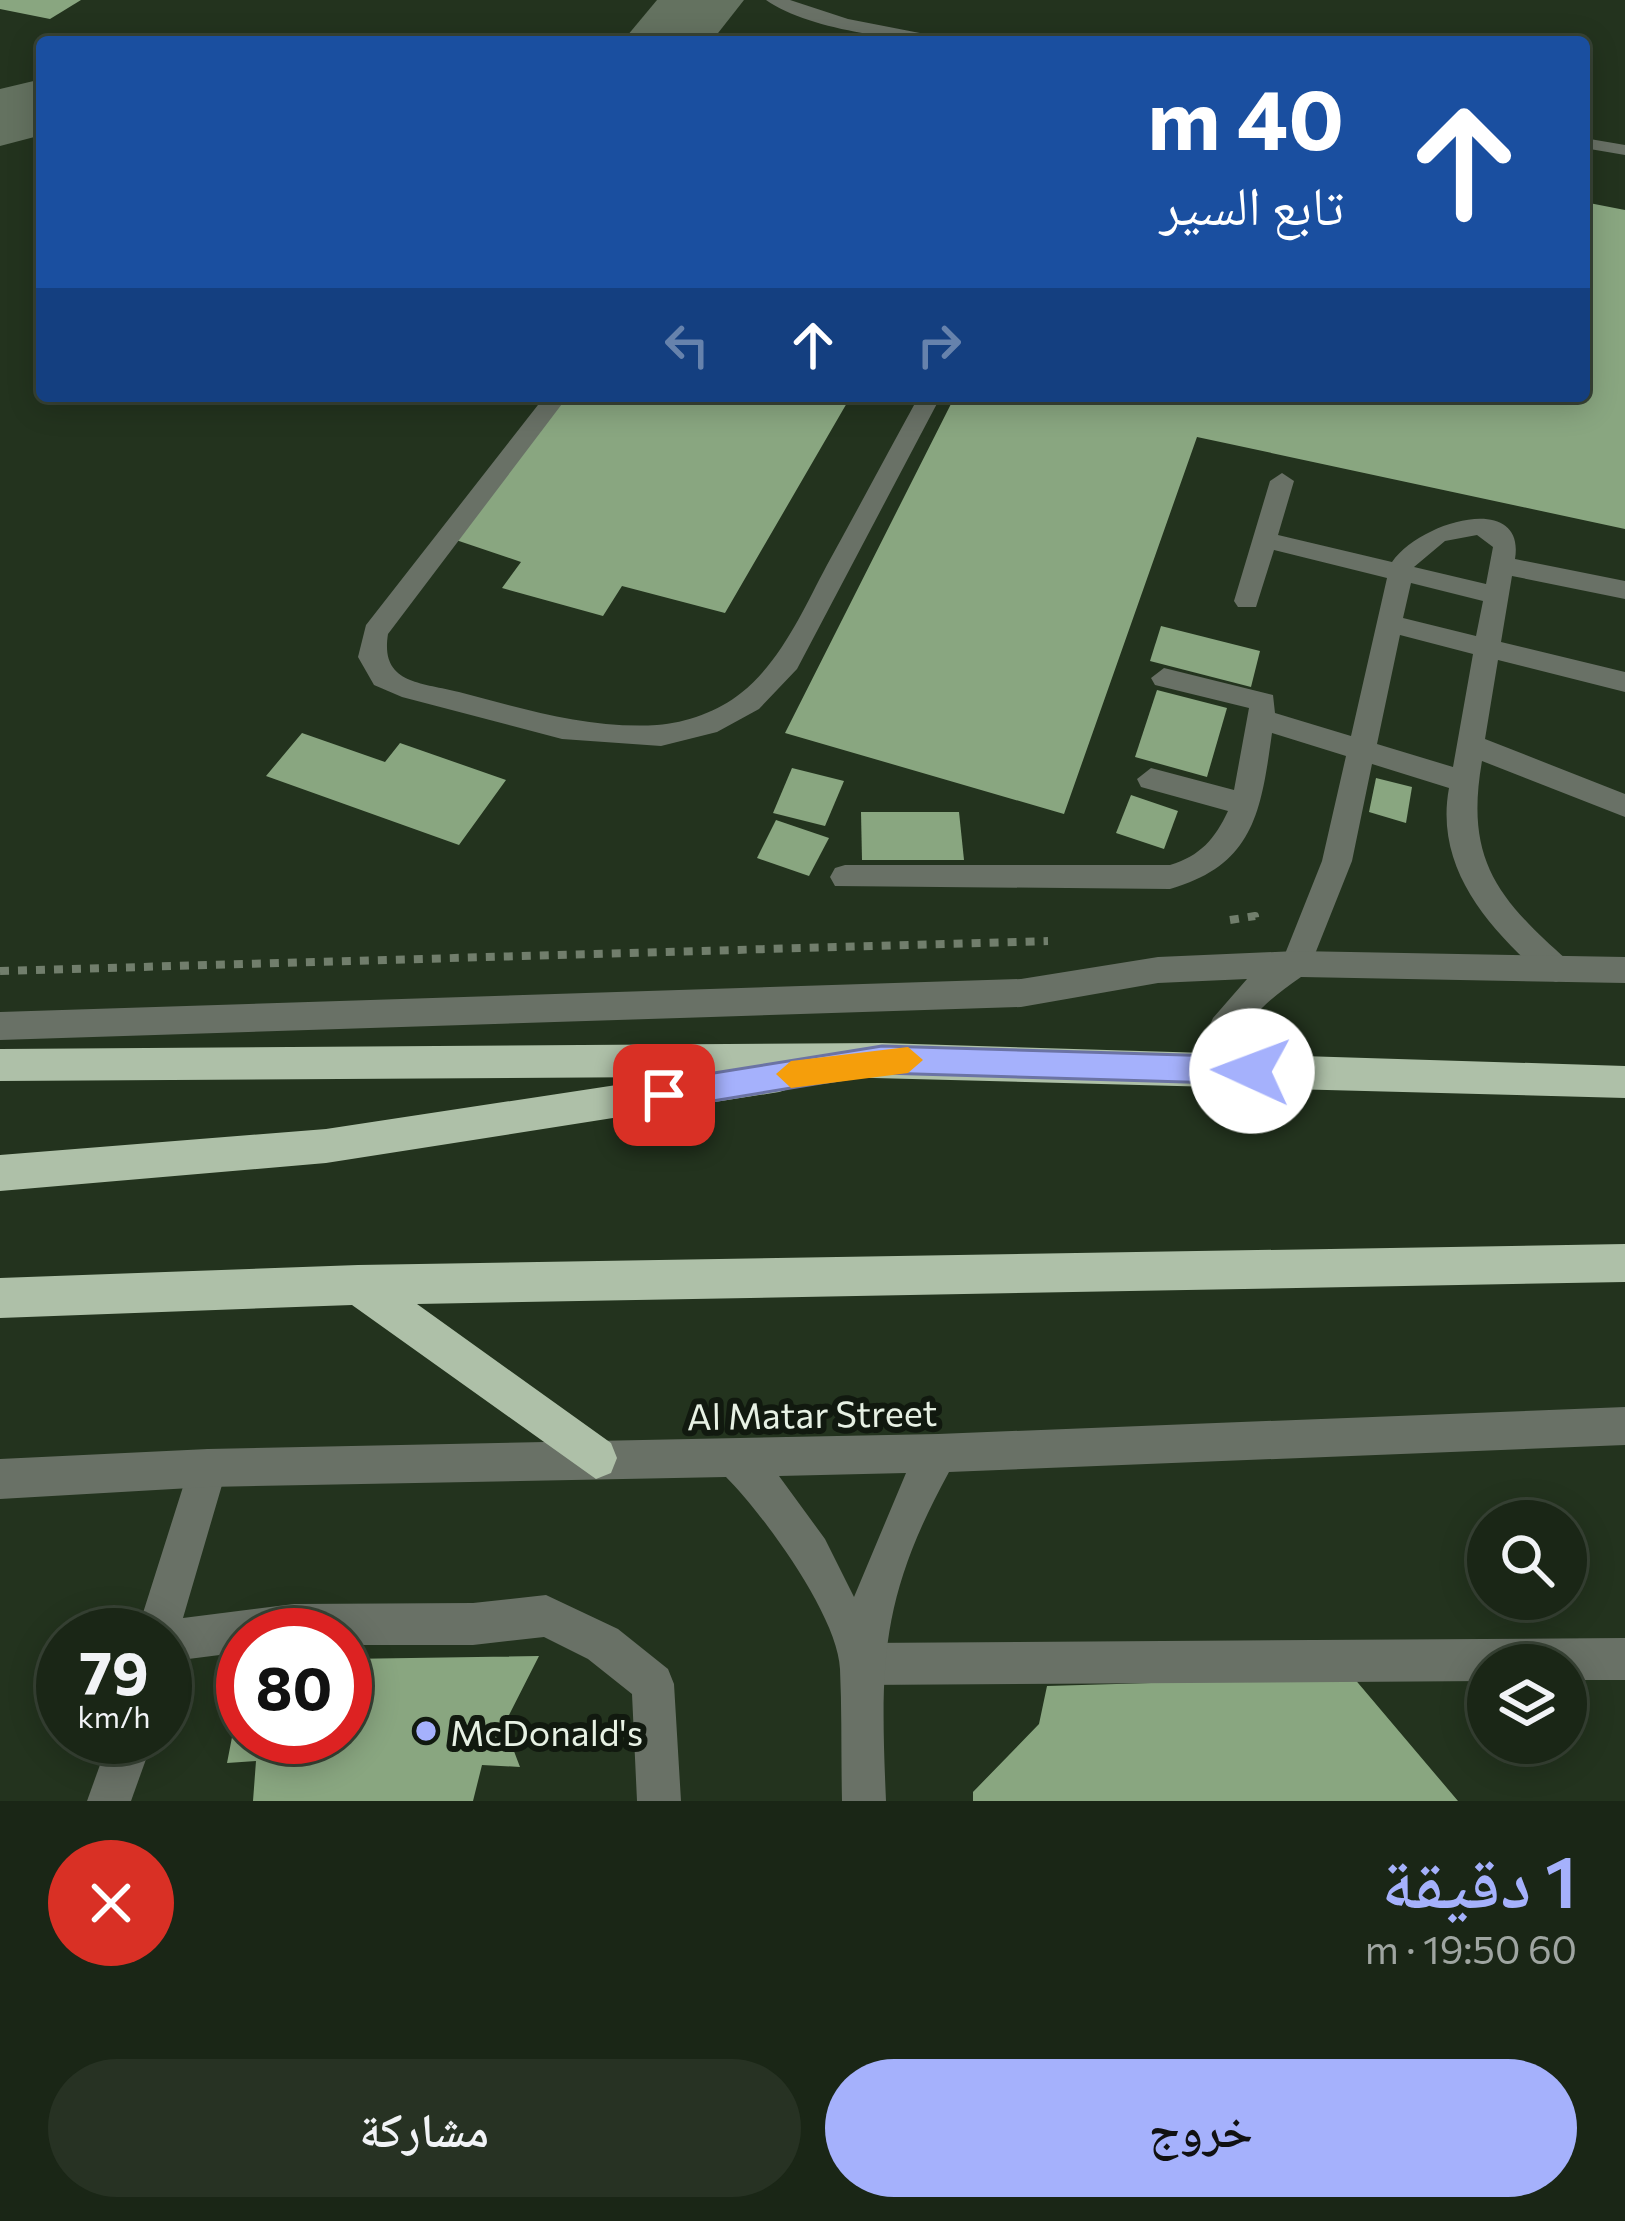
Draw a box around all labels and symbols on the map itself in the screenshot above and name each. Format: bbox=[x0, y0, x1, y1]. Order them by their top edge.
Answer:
position arrow bbox=[1189, 1008, 1315, 1134]
pin bbox=[613, 1044, 715, 1146]
street label: Al Matar Street bbox=[686, 1389, 938, 1437]
speed limit sign: 80 bbox=[216, 1608, 372, 1764]
place label: McDonald's bbox=[450, 1709, 643, 1753]
marker: McDonald's bbox=[413, 1718, 439, 1744]

